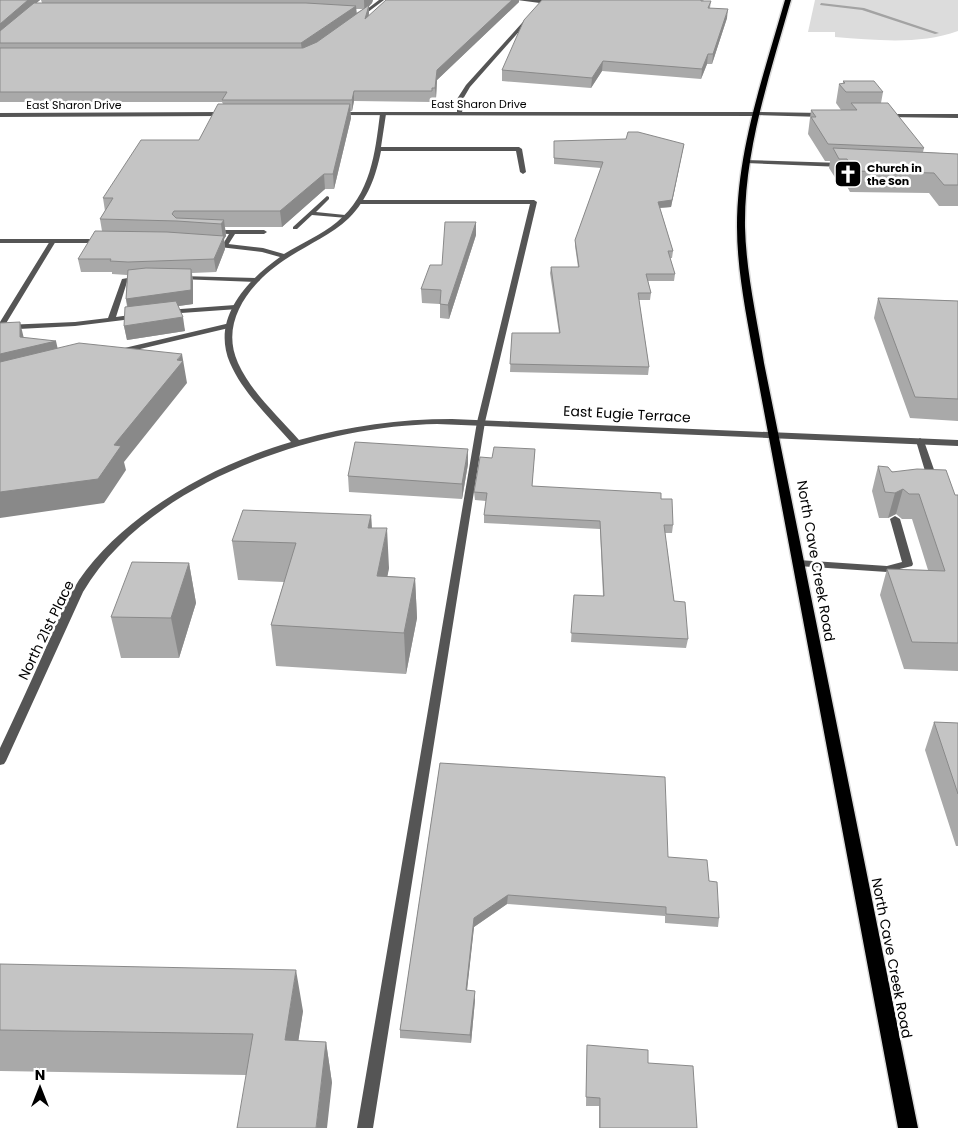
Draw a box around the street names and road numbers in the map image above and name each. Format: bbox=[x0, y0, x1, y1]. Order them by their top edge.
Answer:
street label: East Sharon Drive bbox=[431, 96, 527, 112]
street label: East Sharon Drive bbox=[26, 97, 122, 113]
street label: East Eugie Terrace bbox=[563, 401, 692, 427]
street label: North Cave Creek Road bbox=[792, 479, 840, 643]
street label: North 21st Place bbox=[13, 576, 79, 683]
street label: North Cave Creek Road bbox=[867, 876, 917, 1040]

